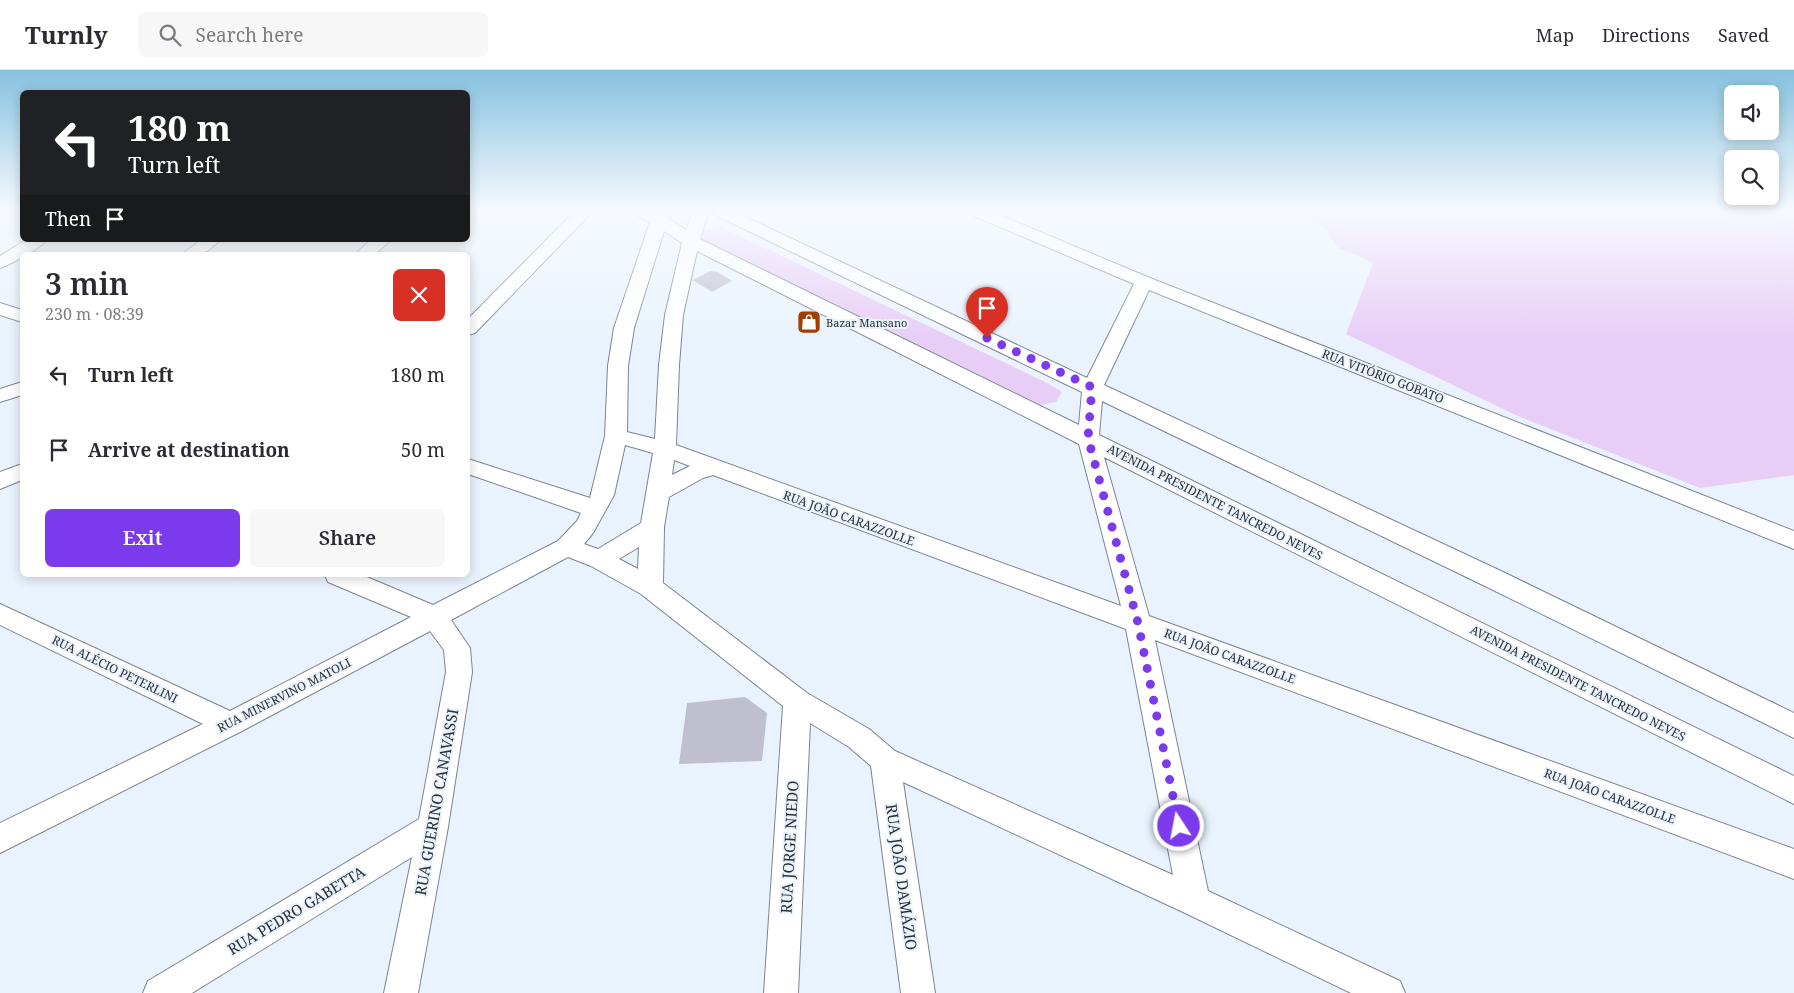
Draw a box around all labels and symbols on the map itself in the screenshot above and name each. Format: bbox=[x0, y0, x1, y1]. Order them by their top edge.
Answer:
pin bbox=[966, 287, 1008, 338]
shop icon: Bazar Mansano bbox=[796, 309, 822, 335]
place label: Bazar Mansano bbox=[826, 315, 907, 330]
street label: RUA VITÓRIO GOBATO bbox=[1320, 345, 1447, 407]
street label: AVENIDA PRESIDENTE TANCREDO NEVES bbox=[1104, 440, 1326, 564]
street label: RUA JOÃO CARAZZOLLE bbox=[781, 486, 917, 550]
street label: AVENIDA PRESIDENTE TANCREDO NEVES bbox=[1467, 621, 1689, 745]
street label: RUA JOÃO CARAZZOLLE bbox=[1162, 624, 1298, 688]
street label: RUA ALÉCIO PETERLINI bbox=[49, 631, 181, 707]
street label: RUA MINERVINO MATOLI bbox=[214, 654, 354, 736]
street label: RUA GUERINO CANAVASSI bbox=[410, 707, 462, 897]
street label: RUA JOÃO CARAZZOLLE bbox=[1542, 764, 1678, 828]
street label: RUA JORGE NIEDO bbox=[776, 780, 802, 914]
position arrow bbox=[1152, 799, 1204, 851]
street label: RUA JOÃO DAMÁZIO bbox=[882, 803, 922, 951]
street label: RUA PEDRO GABETTA bbox=[224, 861, 369, 959]

